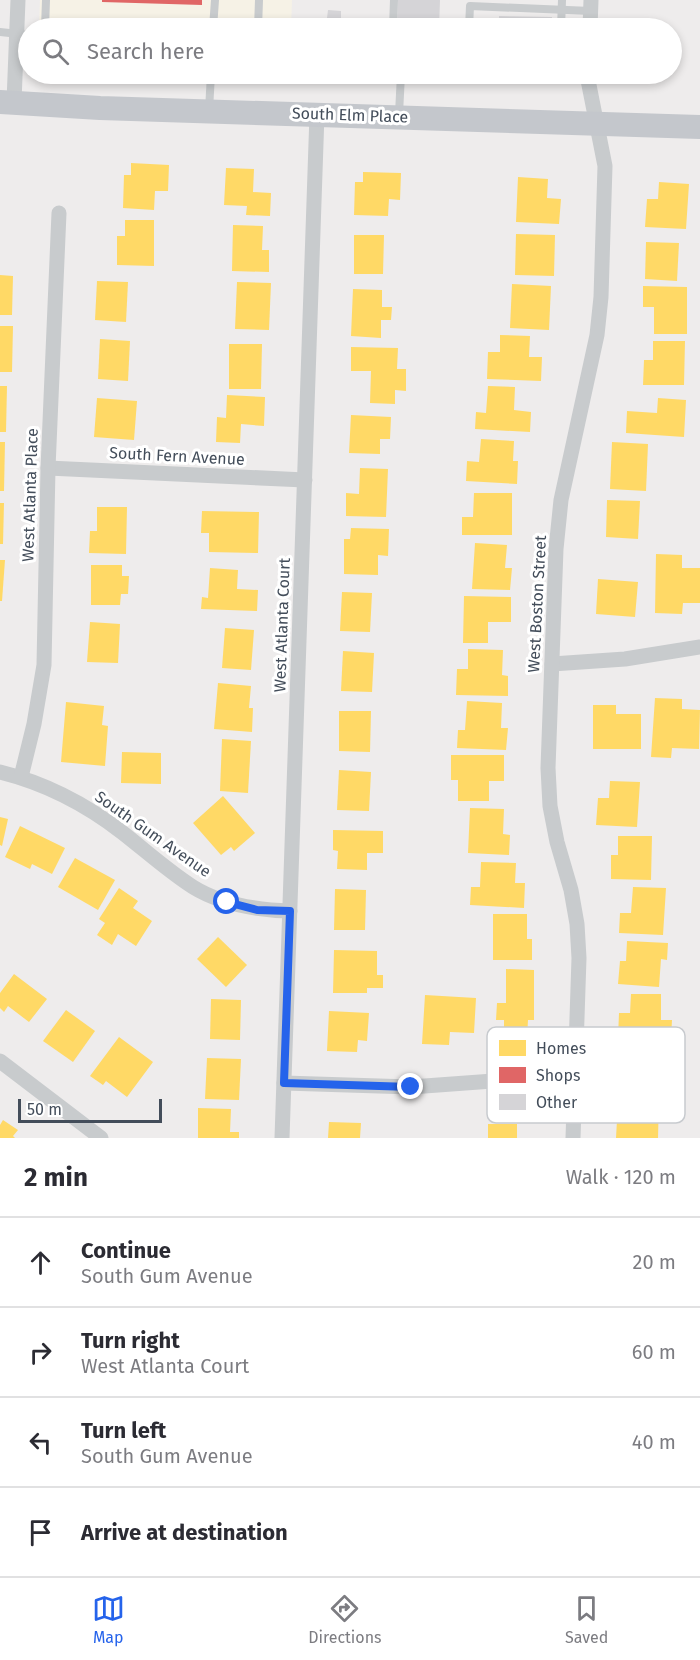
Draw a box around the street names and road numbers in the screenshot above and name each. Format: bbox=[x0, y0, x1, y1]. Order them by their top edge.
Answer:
street label: South Elm Place bbox=[292, 103, 408, 127]
street label: West Atlanta Place bbox=[18, 428, 42, 562]
street label: South Fern Avenue bbox=[109, 443, 245, 469]
street label: West Boston Street bbox=[524, 535, 550, 673]
street label: West Atlanta Court bbox=[270, 557, 294, 693]
street label: South Gum Avenue bbox=[91, 787, 215, 881]

